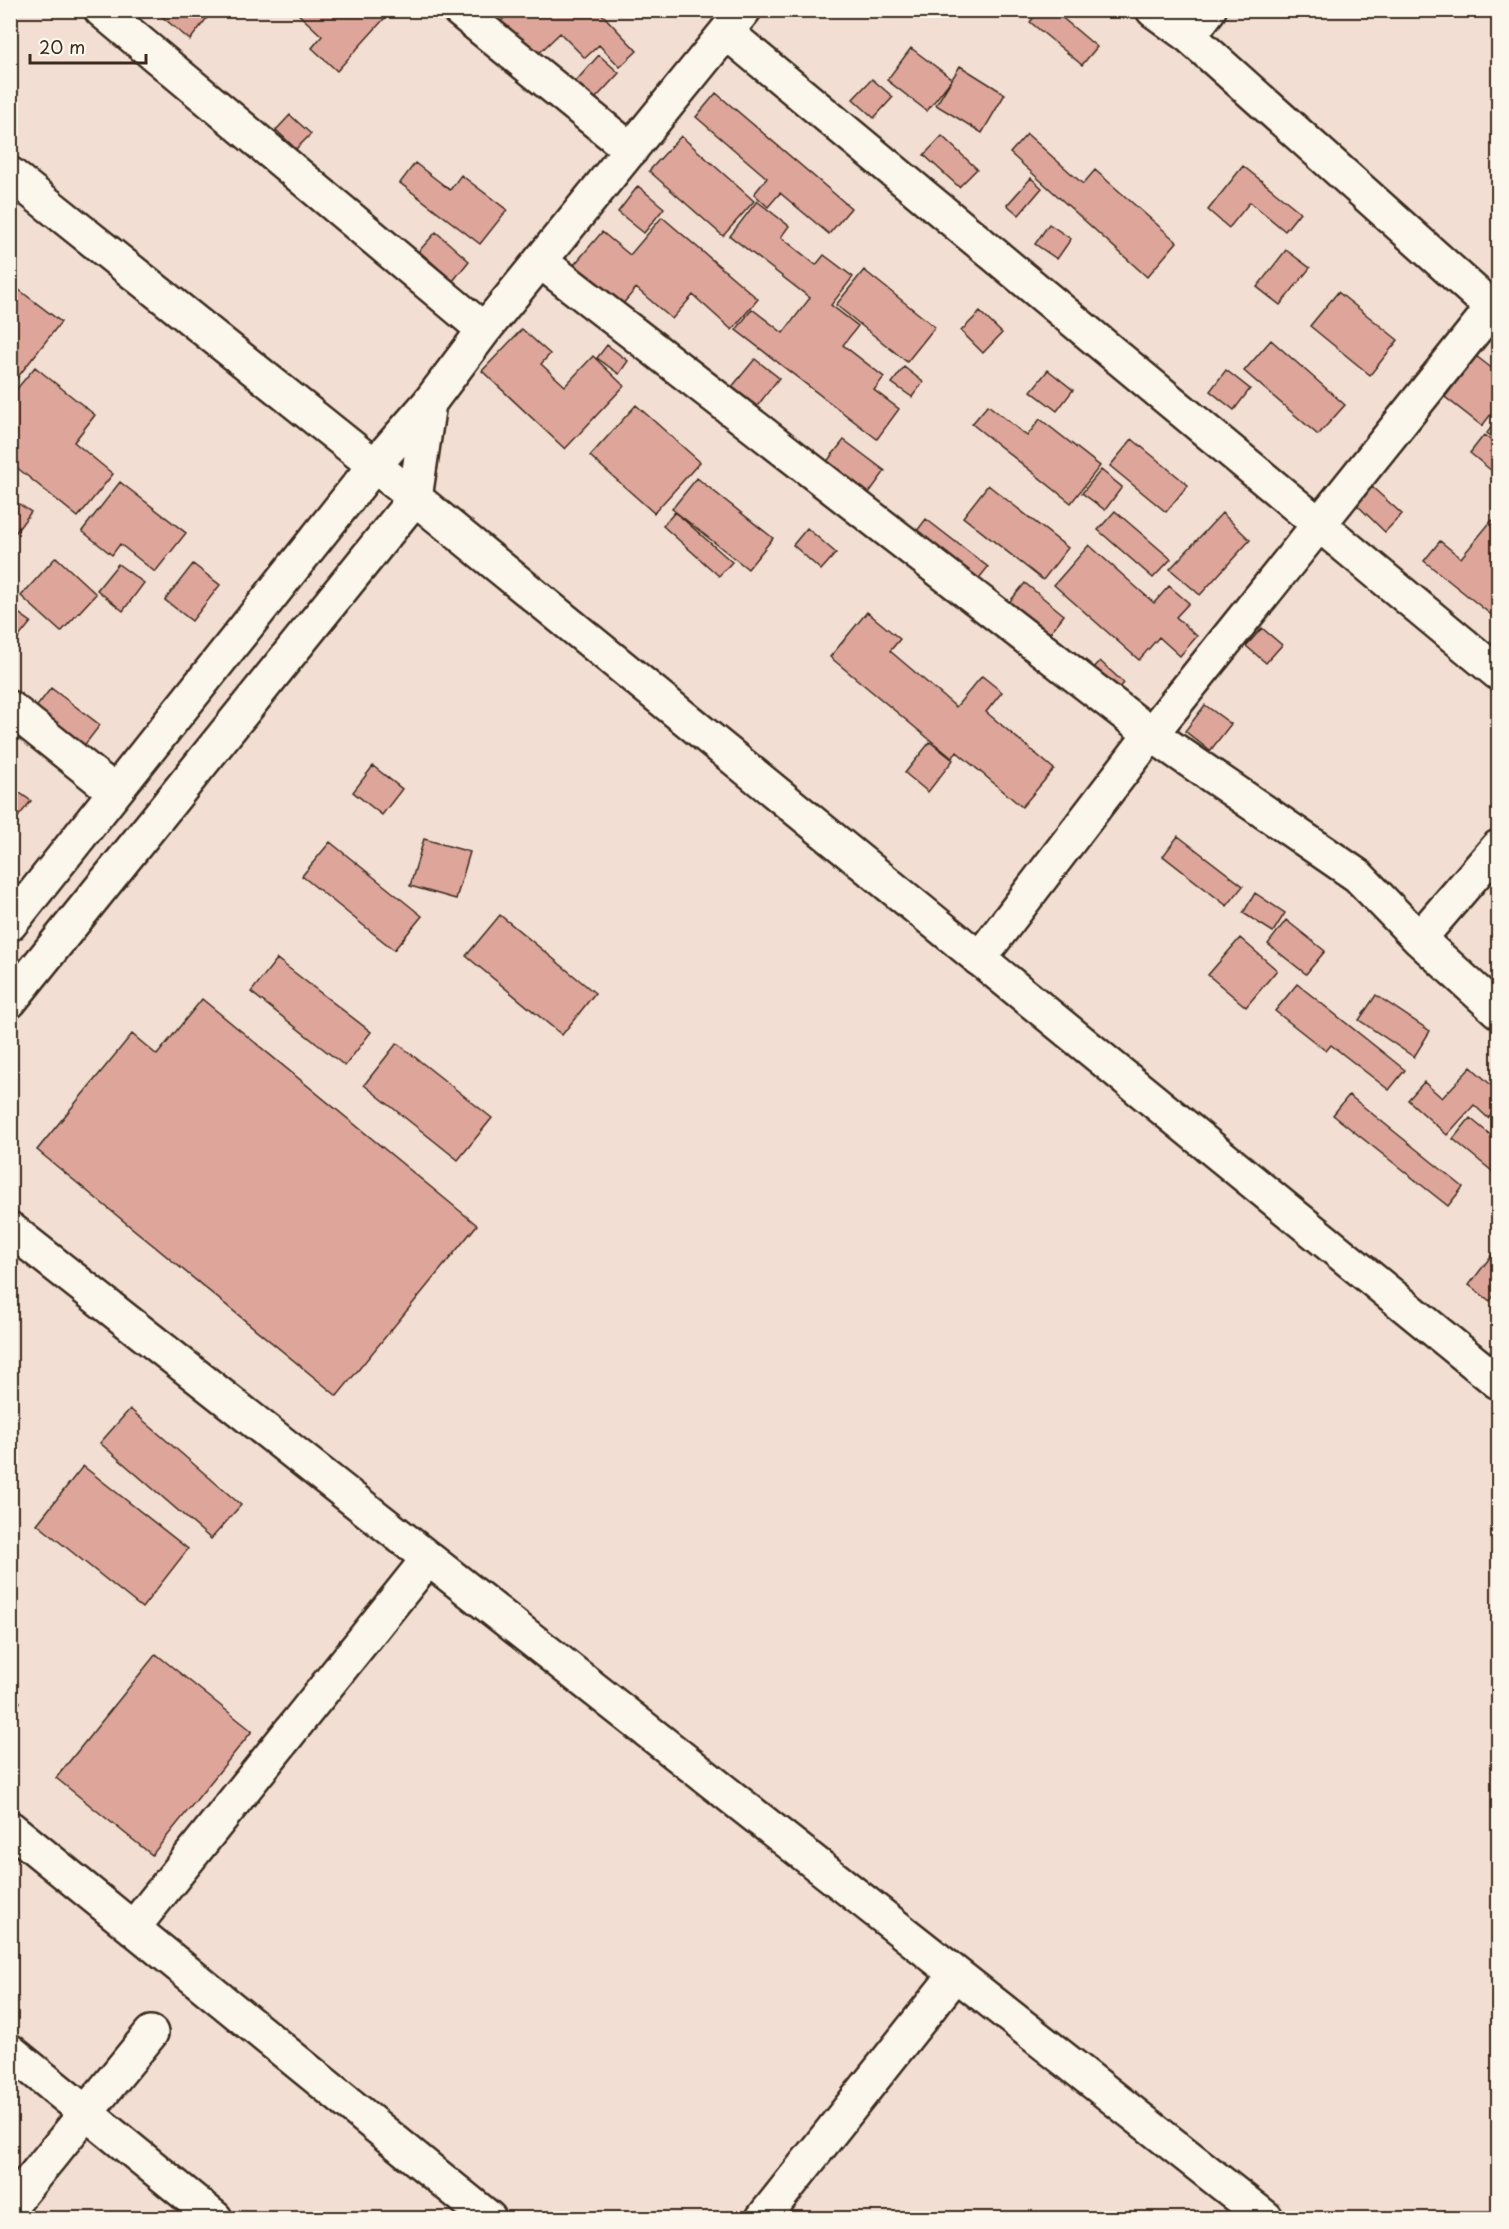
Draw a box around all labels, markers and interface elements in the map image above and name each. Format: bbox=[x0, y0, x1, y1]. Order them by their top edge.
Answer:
scale bar bbox=[30, 27, 146, 65]
text: 20 m bbox=[39, 33, 85, 60]

